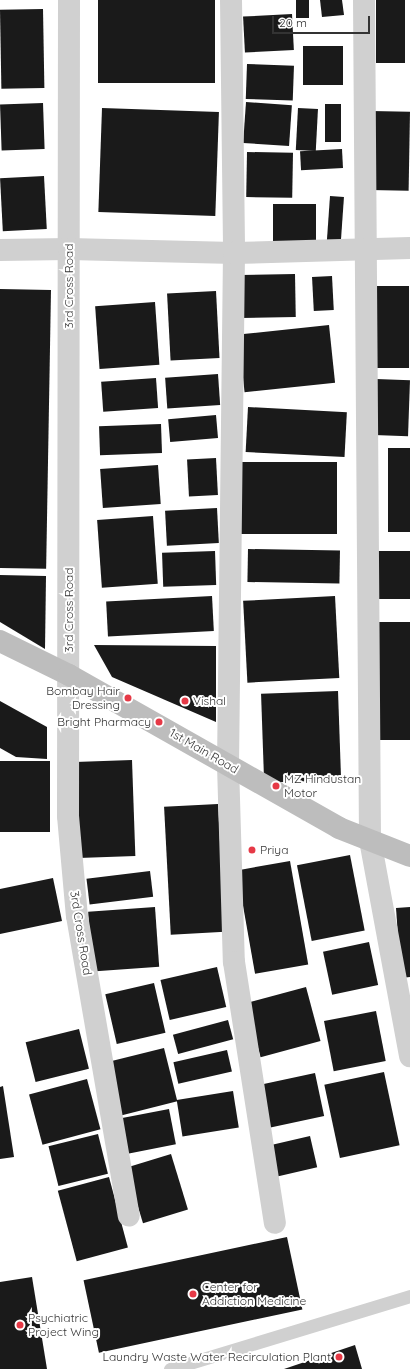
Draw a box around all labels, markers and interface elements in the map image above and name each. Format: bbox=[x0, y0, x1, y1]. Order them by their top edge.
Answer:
scale bar bbox=[274, 8, 372, 34]
text: 20 m bbox=[279, 15, 307, 30]
street label: 3rd Cross Road bbox=[62, 244, 76, 328]
street label: 3rd Cross Road bbox=[62, 568, 76, 652]
place label: Bombay Hair Dressing bbox=[46, 684, 120, 712]
marker: Bombay Hair Dressing bbox=[123, 693, 133, 703]
place label: Vishal bbox=[193, 694, 226, 708]
marker: Vishal bbox=[180, 696, 190, 706]
place label: Bright Pharmacy bbox=[57, 715, 151, 729]
marker: Bright Pharmacy bbox=[154, 717, 164, 727]
street label: 1st Main Road bbox=[167, 725, 241, 777]
place label: MZ Hindustan Motor bbox=[284, 772, 361, 800]
marker: MZ Hindustan Motor bbox=[271, 781, 281, 791]
place label: Priya bbox=[260, 843, 288, 857]
marker: Priya bbox=[247, 845, 257, 855]
street label: 3rd Cross Road bbox=[67, 890, 95, 976]
place label: Center for Addiction Medicine bbox=[202, 1280, 306, 1308]
marker: Center for Addiction Medicine bbox=[187, 1288, 199, 1300]
place label: Psychiatric Project Wing bbox=[28, 1311, 99, 1339]
marker: Psychiatric Project Wing bbox=[15, 1320, 25, 1330]
place label: Laundry Waste Water Recirculation Plant bbox=[103, 1350, 331, 1364]
marker: Laundry Waste Water Recirculation Plant bbox=[334, 1352, 344, 1362]

